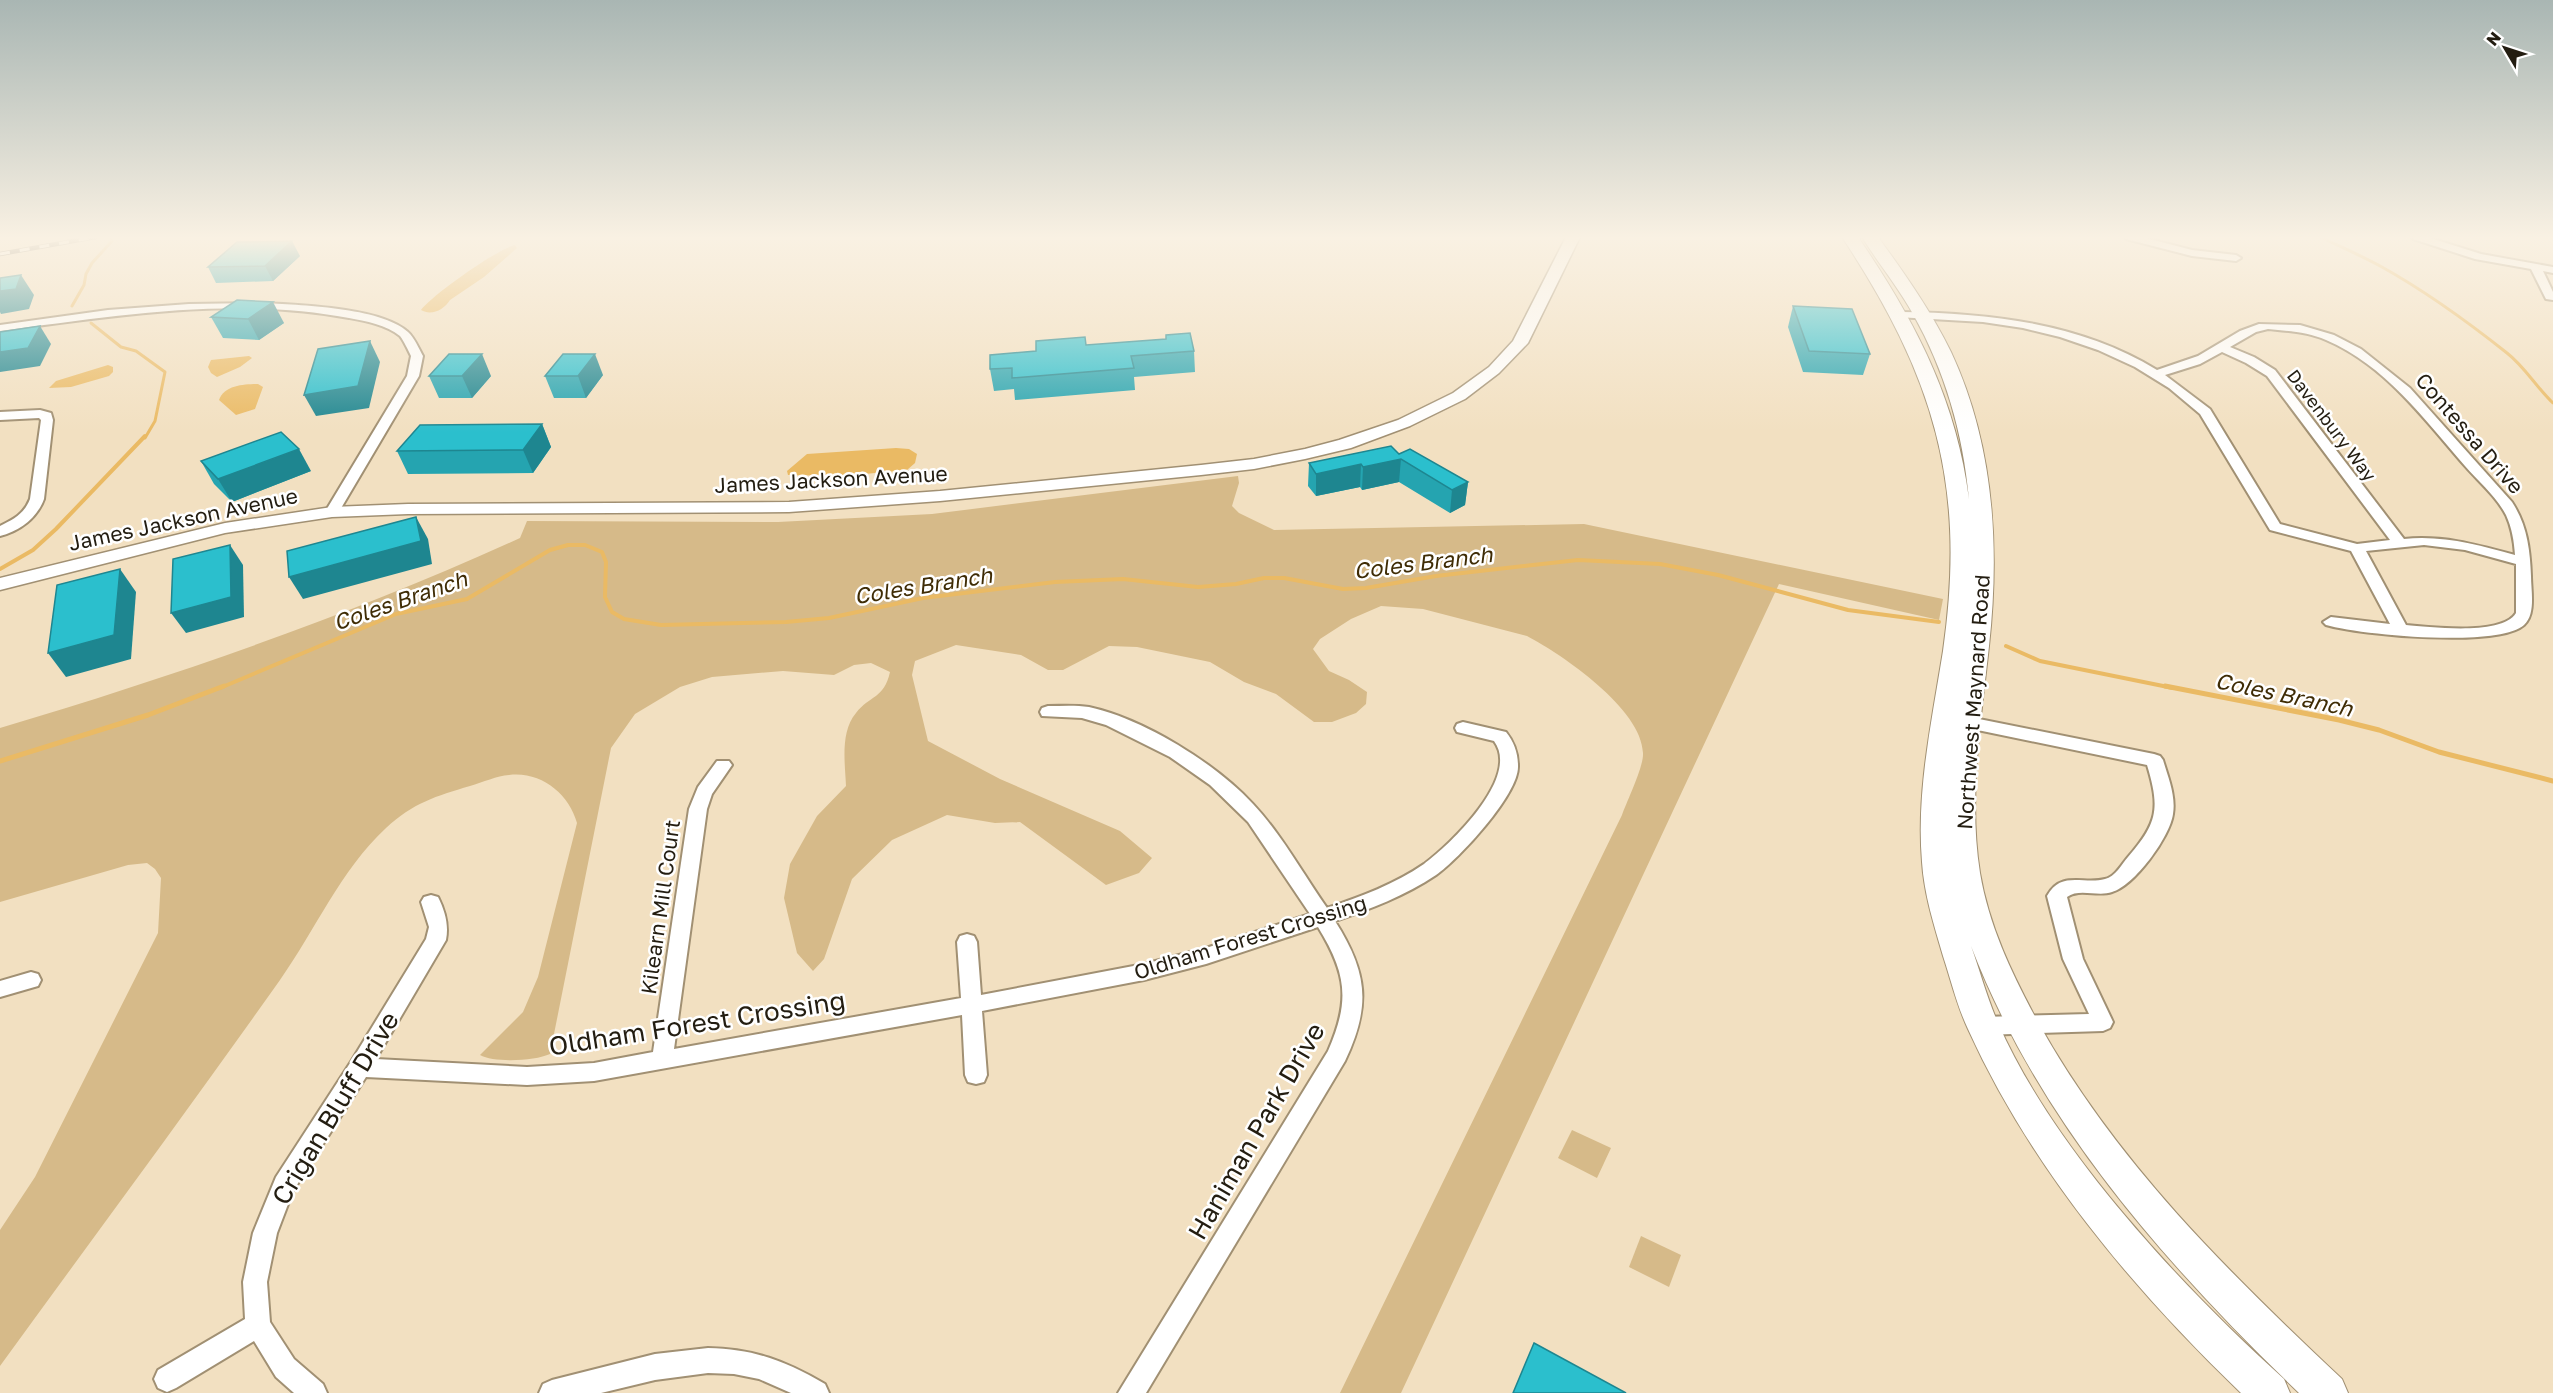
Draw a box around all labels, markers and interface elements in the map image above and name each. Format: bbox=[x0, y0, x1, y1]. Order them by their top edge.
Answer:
north arrow bbox=[2475, 18, 2535, 78]
text: N bbox=[2482, 28, 2505, 50]
street label: Davenbury Way bbox=[2283, 365, 2381, 485]
street label: Contessa Drive bbox=[2410, 367, 2530, 499]
street label: James Jackson Avenue bbox=[714, 460, 948, 498]
street label: James Jackson Avenue bbox=[66, 482, 300, 556]
water label: Coles Branch bbox=[1352, 540, 1495, 584]
water label: Coles Branch bbox=[852, 561, 995, 609]
water label: Coles Branch bbox=[330, 564, 472, 635]
street label: Northwest Maynard Road bbox=[1951, 574, 1995, 830]
water label: Coles Branch bbox=[2213, 666, 2356, 722]
street label: Kilearn Mill Court bbox=[635, 818, 685, 996]
street label: Oldham Forest Crossing bbox=[1130, 889, 1370, 985]
street label: Oldham Forest Crossing bbox=[547, 984, 847, 1062]
street label: Crigan Bluff Drive bbox=[265, 1006, 405, 1210]
street label: Haniman Park Drive bbox=[1181, 1017, 1331, 1245]

